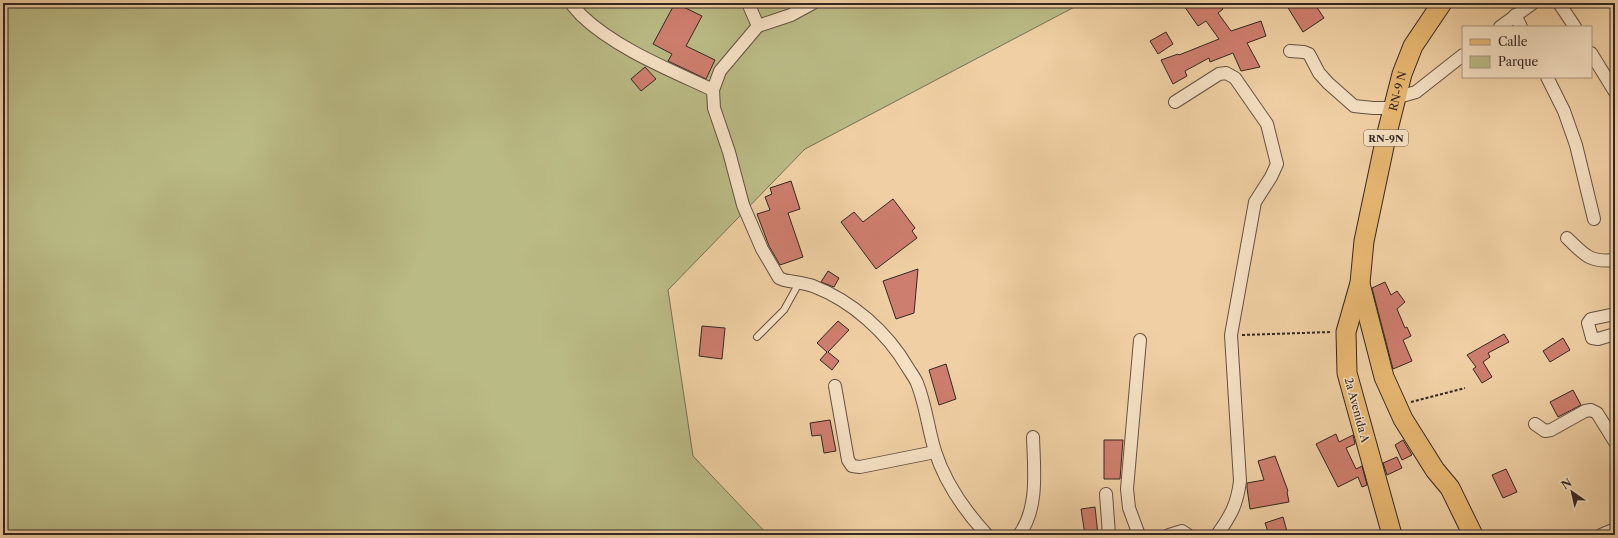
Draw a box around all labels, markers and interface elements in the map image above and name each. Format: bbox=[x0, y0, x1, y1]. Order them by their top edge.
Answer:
legend bbox=[1462, 26, 1592, 78]
text: Calle bbox=[1498, 34, 1528, 49]
text: Parque bbox=[1498, 54, 1539, 69]
street label: RN-9 N bbox=[1386, 70, 1409, 112]
road number: RN-9N bbox=[1364, 130, 1408, 146]
street label: 2a Avenida A bbox=[1342, 376, 1373, 445]
north arrow bbox=[1552, 472, 1592, 512]
text: N bbox=[1559, 475, 1575, 492]

